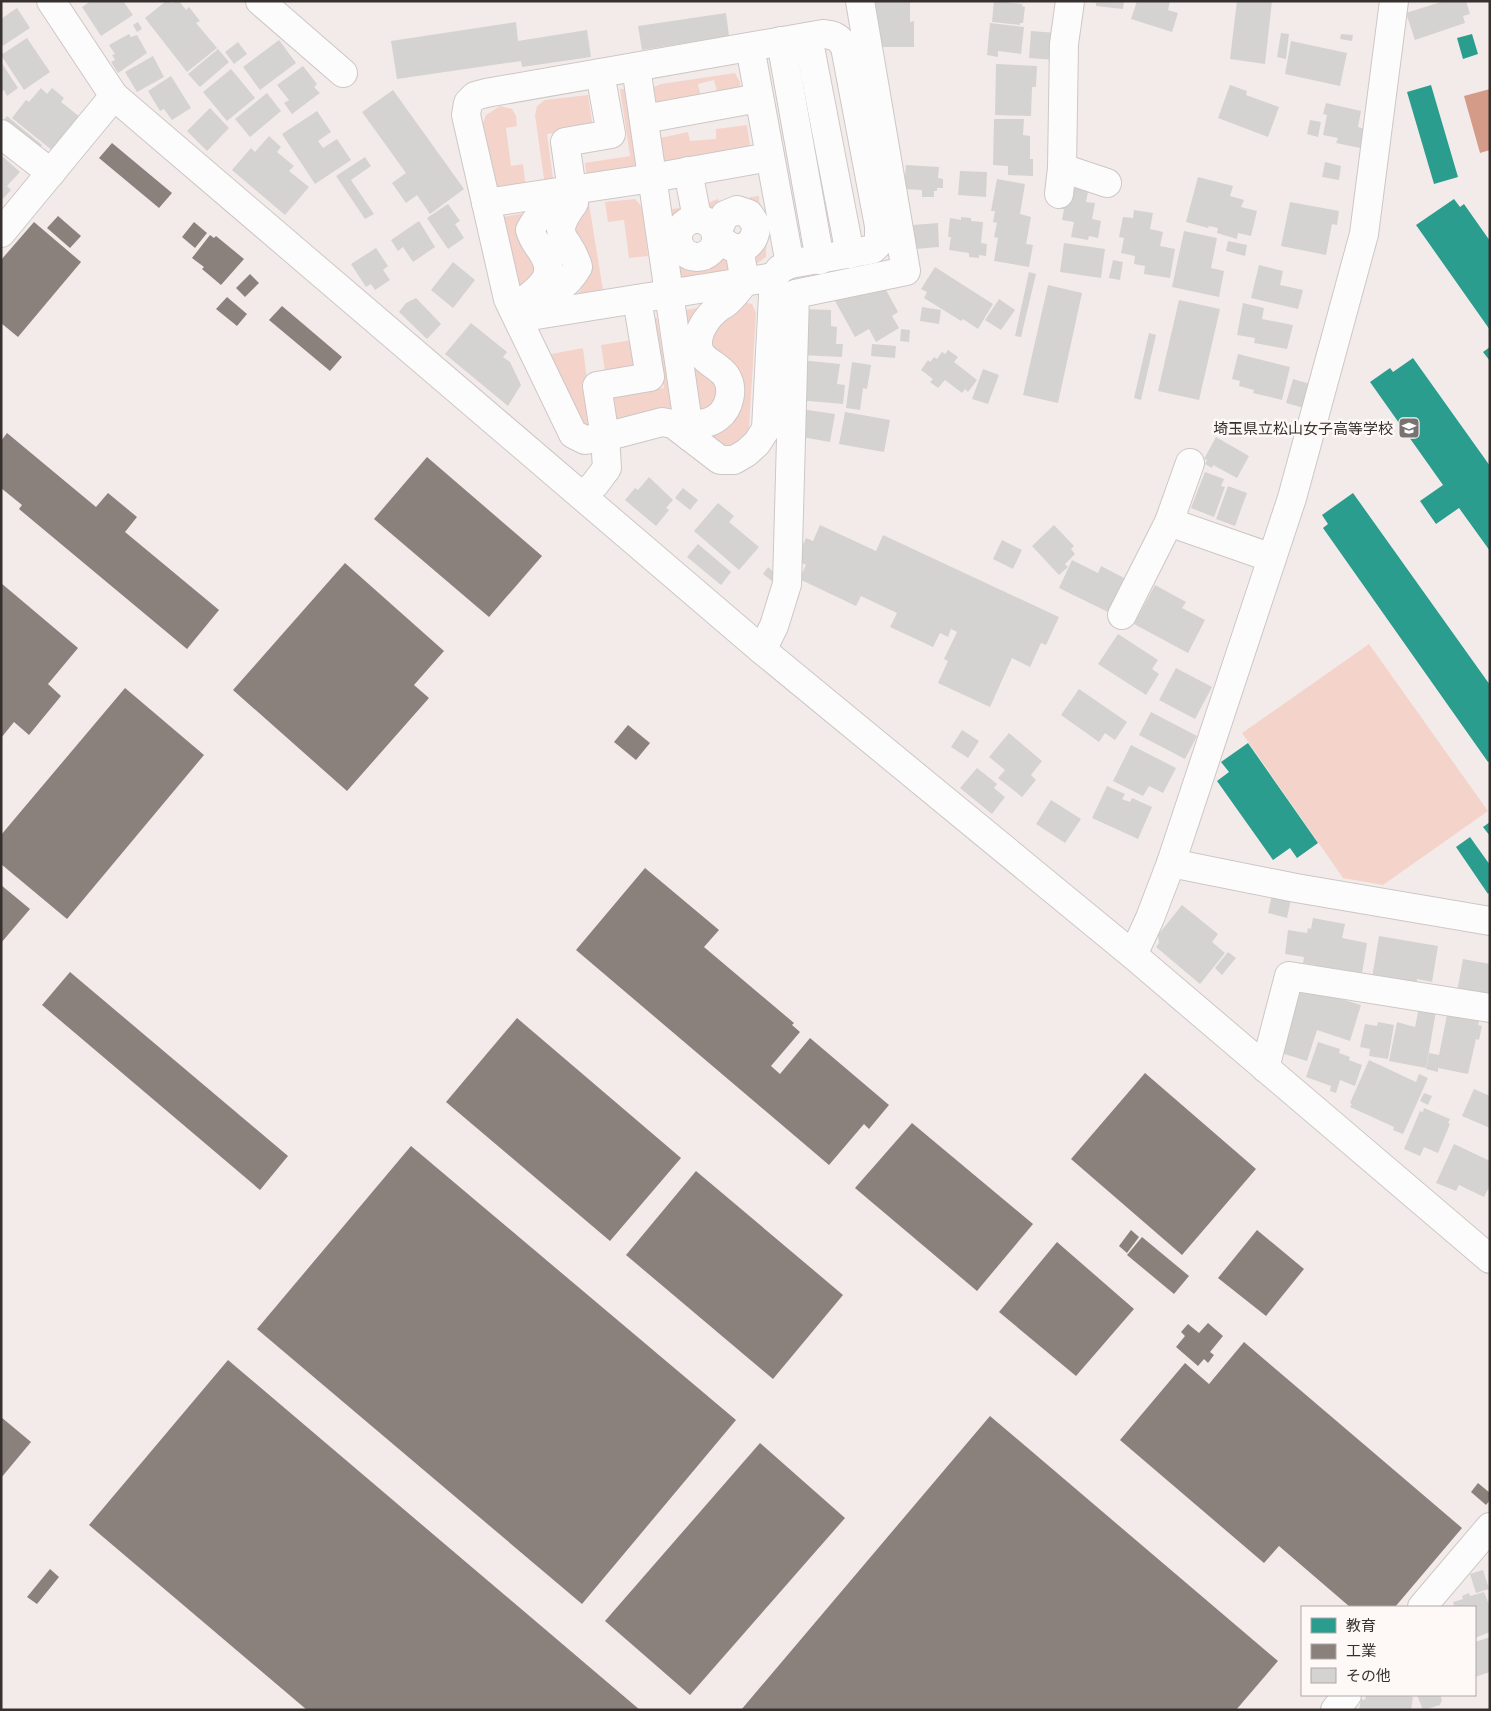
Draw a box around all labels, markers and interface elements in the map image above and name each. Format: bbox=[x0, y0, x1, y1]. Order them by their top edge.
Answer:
school or university icon: 埼玉県立松山女子高等学校 bbox=[1397, 416, 1421, 440]
place label: 埼玉県立松山女子高等学校 bbox=[1213, 420, 1393, 437]
legend bbox=[1301, 1606, 1476, 1696]
text: 教育 bbox=[1346, 1617, 1376, 1634]
text: 工業 bbox=[1346, 1642, 1376, 1659]
text: その他 bbox=[1346, 1667, 1391, 1684]

